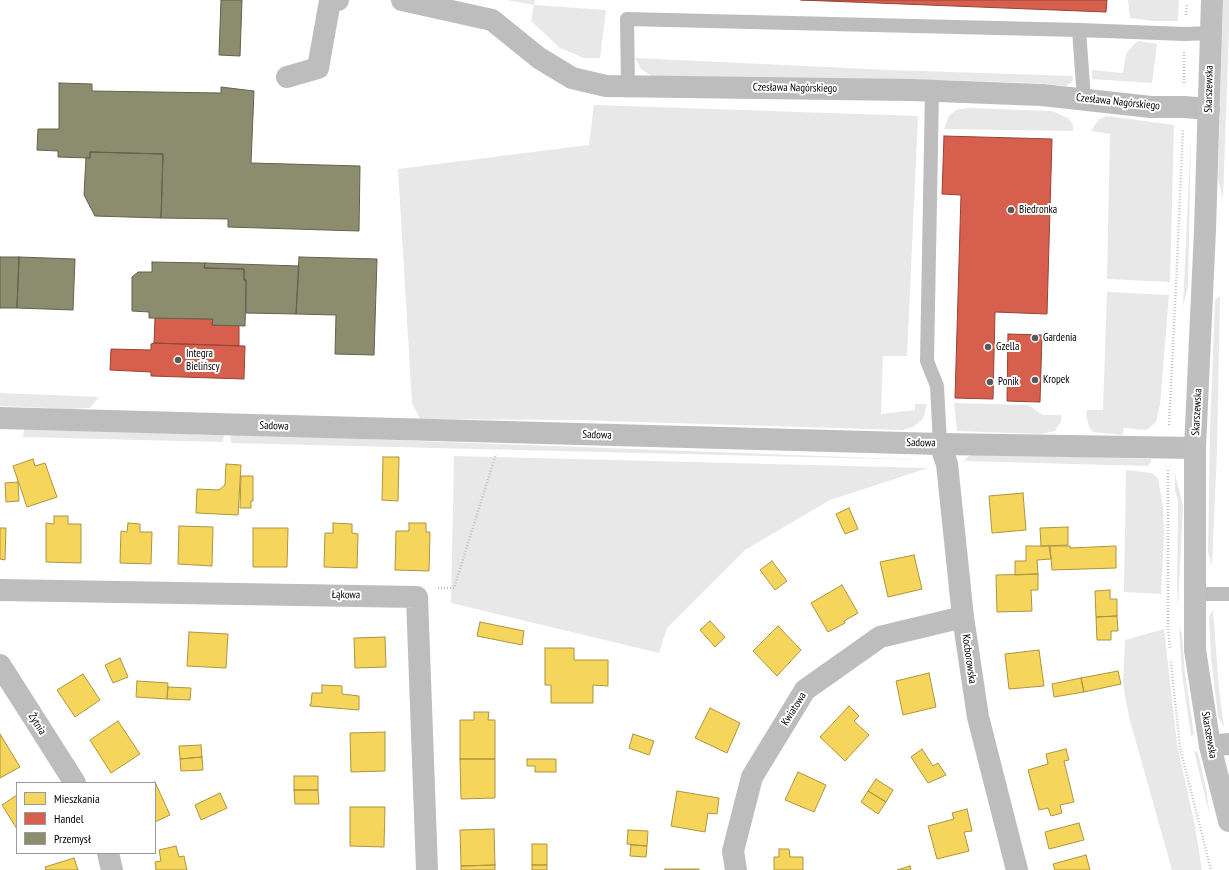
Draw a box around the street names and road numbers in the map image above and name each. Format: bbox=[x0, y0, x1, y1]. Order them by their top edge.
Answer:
street label: Skarszewska bbox=[1202, 65, 1216, 113]
street label: Czesława Nagórskiego bbox=[753, 81, 837, 95]
street label: Czesława Nagórskiego bbox=[1075, 91, 1161, 113]
street label: Skarszewska bbox=[1189, 388, 1205, 436]
street label: Sadowa bbox=[259, 419, 289, 433]
street label: Sadowa bbox=[582, 428, 612, 442]
street label: Sadowa bbox=[906, 436, 936, 450]
street label: Łąkowa bbox=[332, 588, 360, 602]
street label: Kocborowska bbox=[959, 633, 979, 685]
street label: Kwiatowa bbox=[779, 690, 809, 728]
street label: Żytnia bbox=[25, 711, 49, 737]
street label: Skarszewska bbox=[1198, 711, 1220, 759]

